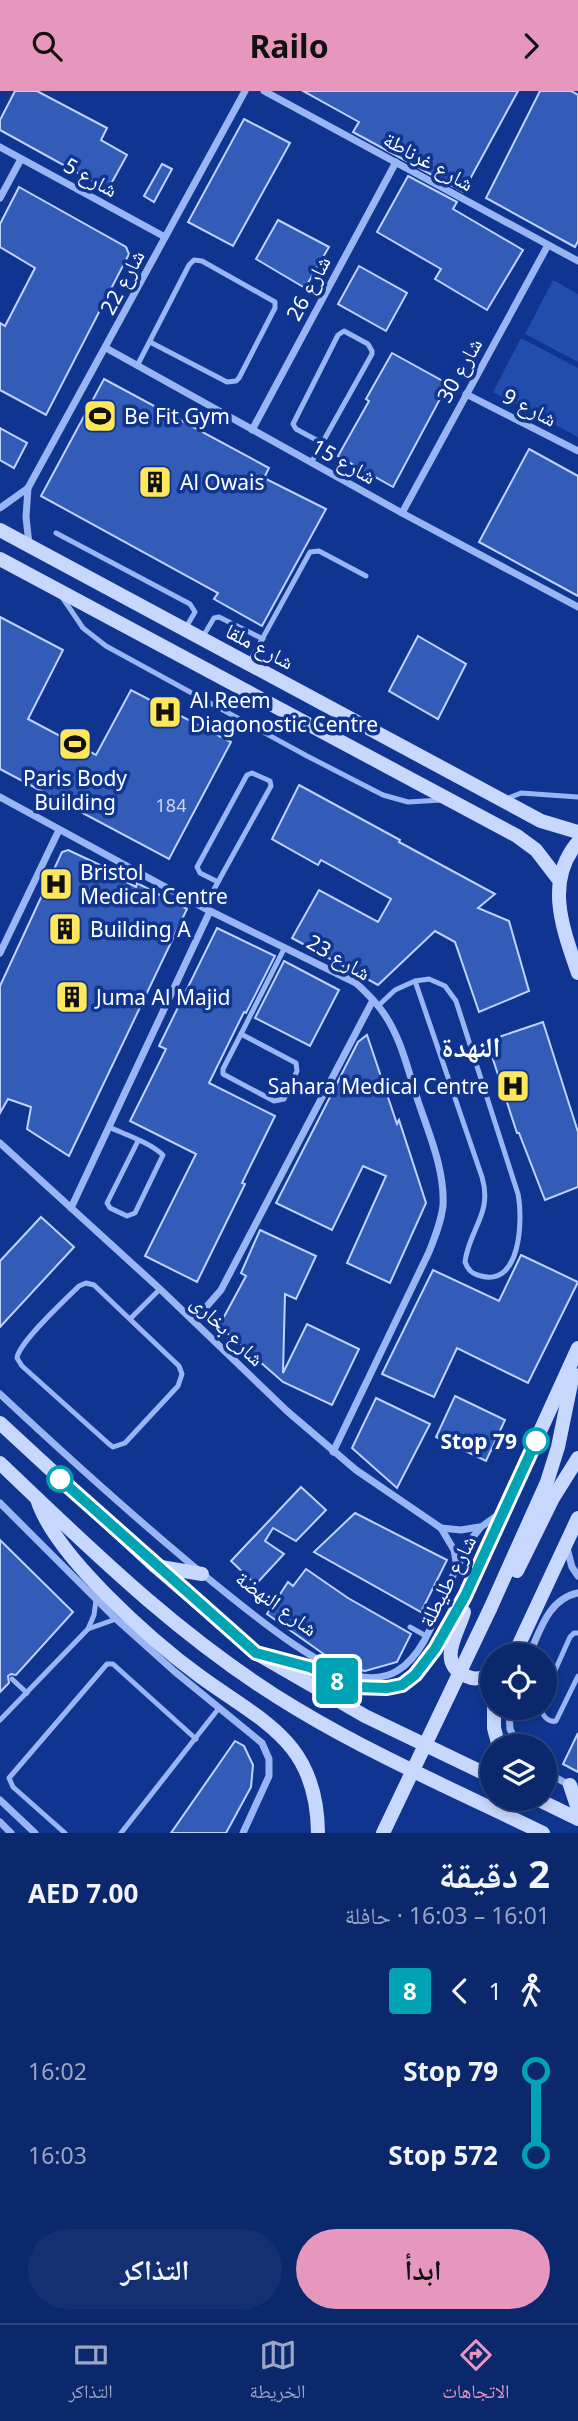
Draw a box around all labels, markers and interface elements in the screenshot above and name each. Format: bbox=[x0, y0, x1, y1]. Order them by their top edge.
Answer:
text: Railo bbox=[249, 24, 329, 67]
icon: search bbox=[28, 27, 66, 65]
icon: forward bbox=[512, 27, 550, 65]
street label: شارع غرناطة bbox=[379, 125, 479, 197]
street label: شارع 5 bbox=[59, 151, 123, 203]
street label: شارع 22 bbox=[93, 245, 151, 319]
street label: شارع 26 bbox=[279, 251, 337, 325]
street label: شارع 30 bbox=[430, 333, 488, 407]
street label: شارع 9 bbox=[498, 381, 562, 433]
sports icon: Be Fit Gym bbox=[81, 397, 119, 435]
place label: Be Fit Gym bbox=[124, 402, 230, 430]
street label: شارع 15 bbox=[307, 432, 381, 490]
building icon: Al Owais bbox=[136, 463, 174, 501]
place label: Al Owais bbox=[180, 468, 264, 496]
street label: شارع ملقا bbox=[221, 616, 299, 676]
place label: Al Reem Diagonostic Centre bbox=[190, 686, 378, 738]
hospital icon: Al Reem Diagonostic Centre bbox=[146, 693, 184, 731]
sports icon: Paris Body Building bbox=[56, 725, 94, 763]
place label: Paris Body Building bbox=[23, 764, 127, 816]
house number: 184 bbox=[156, 793, 186, 817]
place label: Bristol Medical Centre bbox=[80, 858, 228, 910]
hospital icon: Bristol Medical Centre bbox=[37, 865, 75, 903]
building icon: Building A bbox=[46, 910, 84, 948]
place label: Building A bbox=[90, 915, 191, 943]
street label: شارع 23 bbox=[302, 928, 376, 986]
building icon: Juma Al Majid bbox=[53, 978, 91, 1016]
place label: Juma Al Majid bbox=[94, 983, 230, 1011]
district label: النهدة bbox=[442, 1027, 500, 1065]
hospital icon: Sahara Medical Centre bbox=[494, 1067, 532, 1105]
place label: Sahara Medical Centre bbox=[268, 1072, 489, 1100]
street label: شارع بخارى bbox=[185, 1288, 271, 1372]
place label: Stop 79 bbox=[440, 1427, 517, 1455]
marker: Stop 79 bbox=[523, 1428, 549, 1454]
unlabelled marker bbox=[47, 1466, 73, 1492]
street label: شارع طليطلة bbox=[412, 1530, 482, 1632]
street label: شارع النهضة bbox=[230, 1564, 324, 1642]
map controls bbox=[480, 1643, 557, 1811]
button: locate bbox=[480, 1643, 557, 1720]
line badge: 8 bbox=[314, 1658, 360, 1704]
text: 8 bbox=[330, 1664, 344, 1697]
button: layers bbox=[480, 1734, 557, 1811]
text: 2 دقيقة bbox=[439, 1847, 550, 1899]
text: AED 7.00 bbox=[28, 1875, 138, 1911]
text: 16:01 – 16:03 · حافلة bbox=[345, 1899, 550, 1931]
icon: back bbox=[441, 1972, 479, 2010]
icon: walk bbox=[512, 1972, 550, 2010]
text: 8 bbox=[403, 1974, 417, 2007]
text: 1 bbox=[489, 1975, 502, 2007]
text: Stop 79 bbox=[403, 2053, 498, 2089]
text: 16:02 bbox=[28, 2055, 87, 2087]
text: Stop 572 bbox=[388, 2137, 498, 2173]
text: 16:03 bbox=[28, 2139, 87, 2171]
button: التذاكر bbox=[28, 2229, 282, 2309]
button: ابدأ bbox=[296, 2229, 550, 2309]
tab: التذاكر bbox=[68, 2336, 113, 2410]
tab: الخريطة bbox=[250, 2336, 305, 2410]
tab: الاتجاهات bbox=[442, 2336, 510, 2410]

